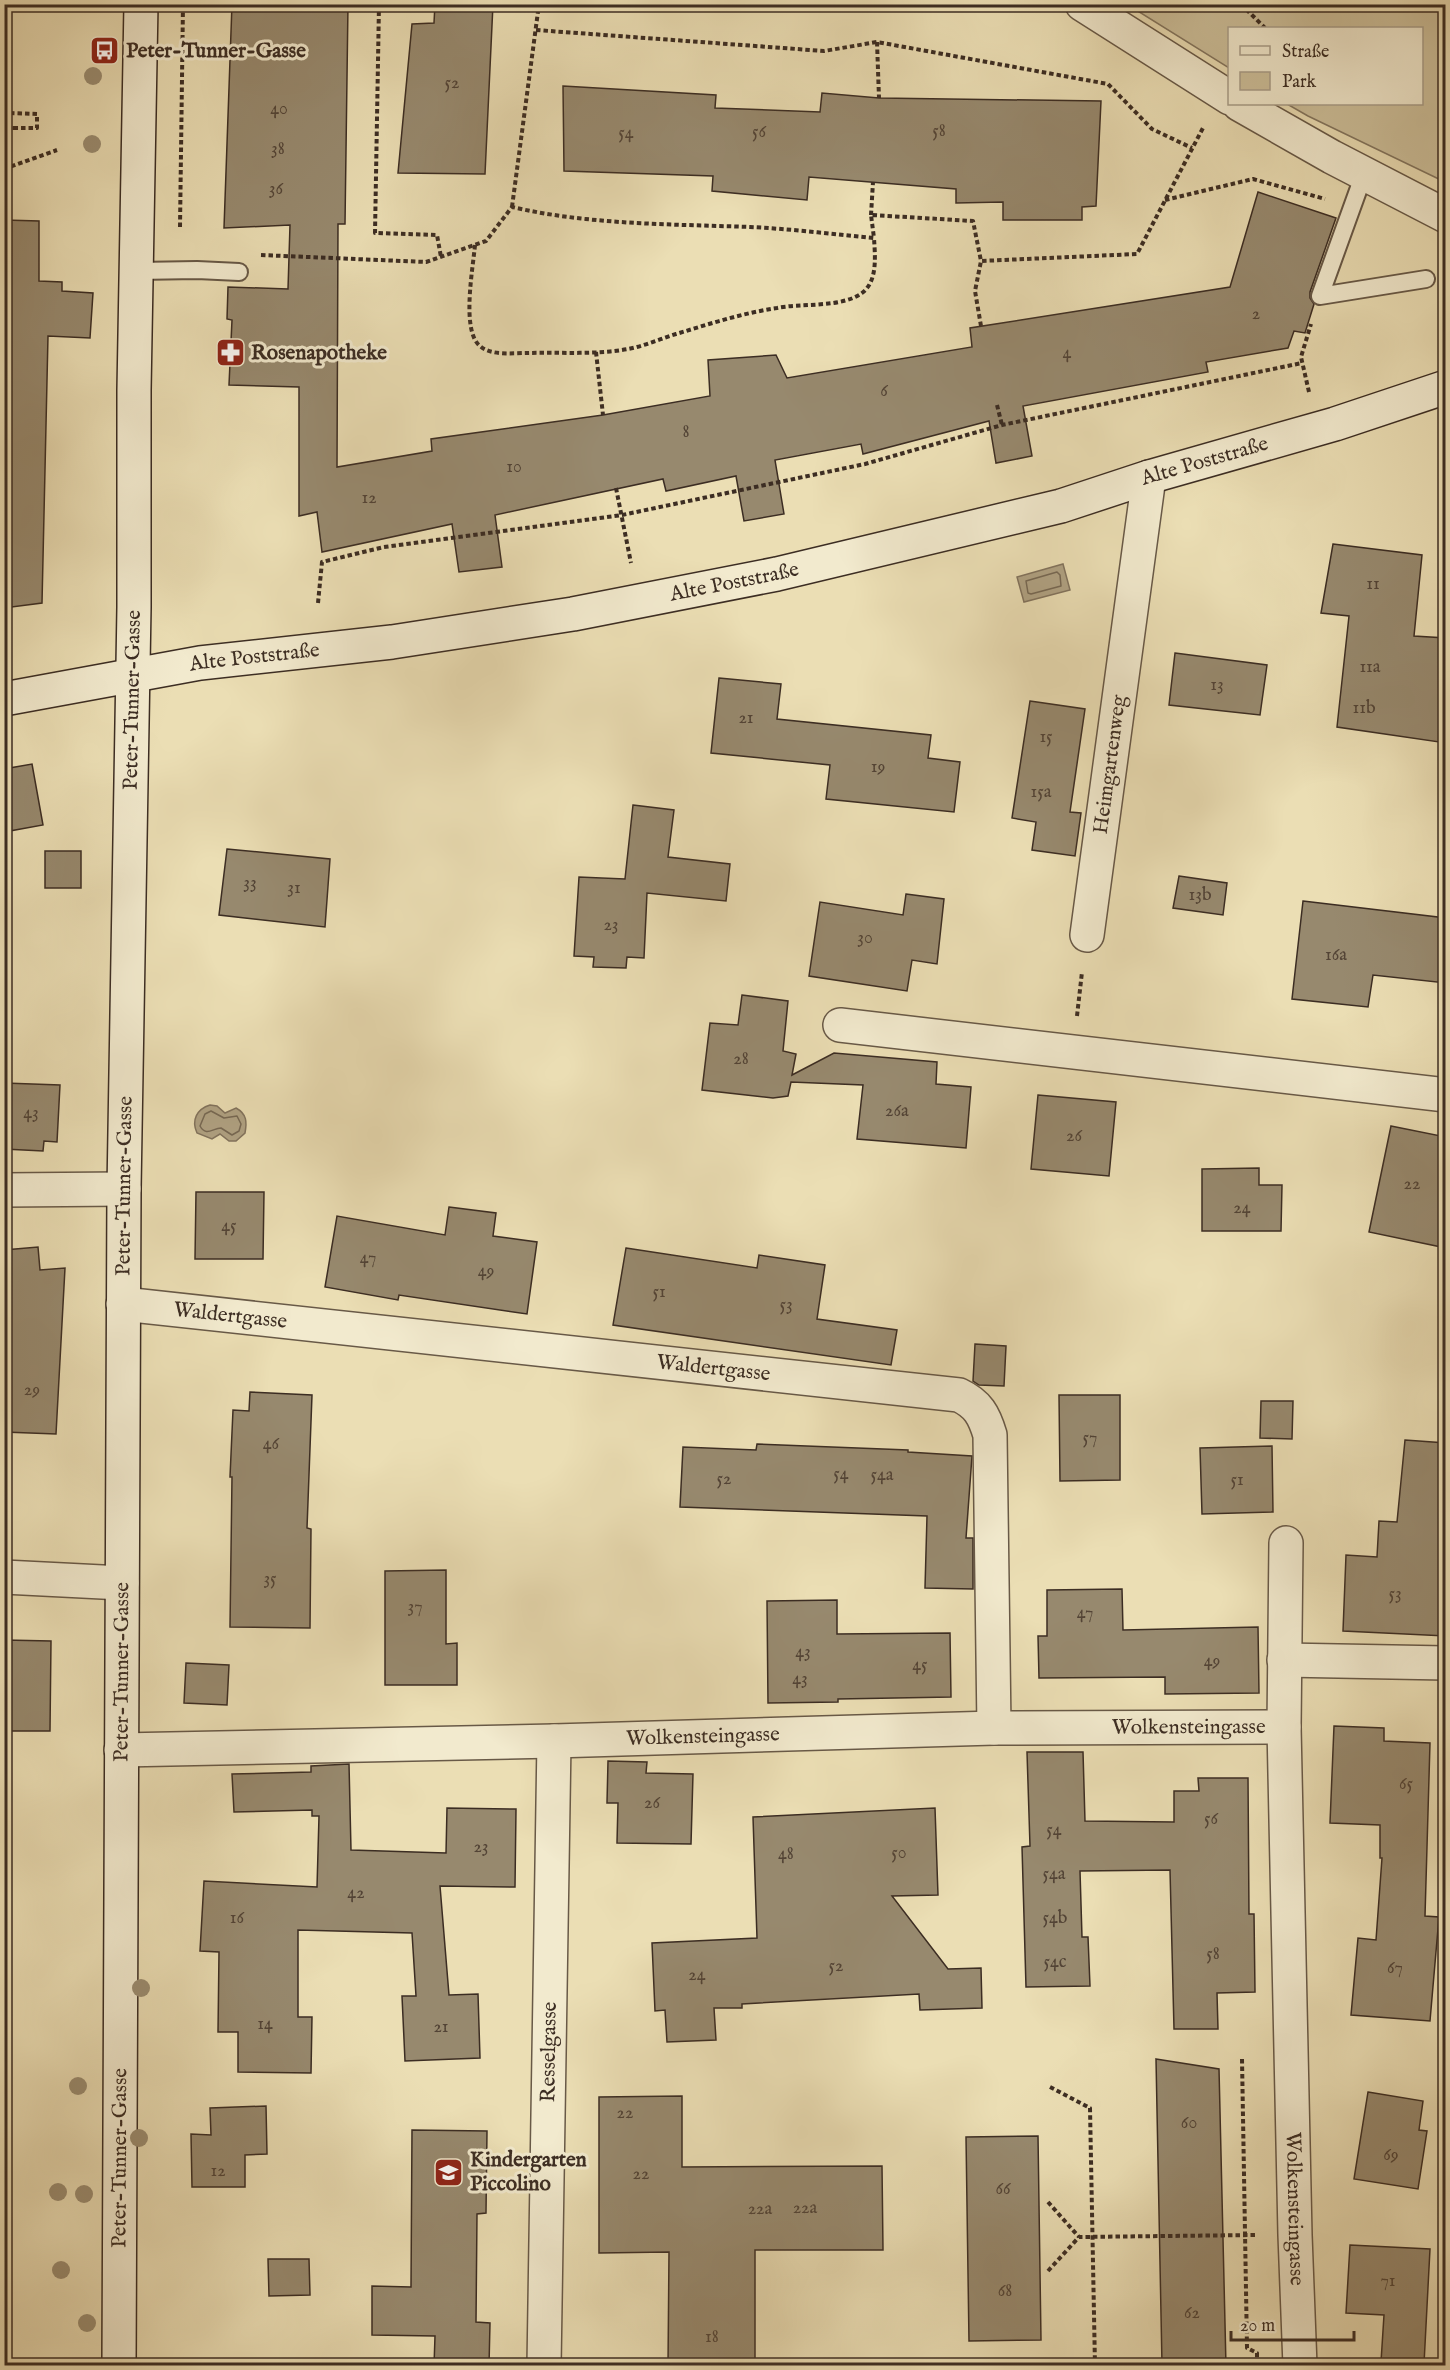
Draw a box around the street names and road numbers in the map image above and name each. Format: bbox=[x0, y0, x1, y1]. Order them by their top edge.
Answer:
street label: Alte Poststraße bbox=[1137, 430, 1272, 493]
street label: Alte Poststraße bbox=[667, 556, 802, 608]
street label: Peter-Tunner-Gasse bbox=[117, 610, 147, 790]
street label: Alte Poststraße bbox=[186, 636, 321, 678]
street label: Heimgartenweg bbox=[1087, 693, 1133, 836]
street label: Peter-Tunner-Gasse bbox=[110, 1095, 139, 1276]
street label: Waldertgasse bbox=[172, 1296, 289, 1335]
street label: Waldertgasse bbox=[655, 1349, 772, 1388]
street label: Peter-Tunner-Gasse bbox=[108, 1582, 136, 1762]
street label: Wolkensteingasse bbox=[1112, 1714, 1266, 1741]
street label: Wolkensteingasse bbox=[626, 1721, 780, 1752]
street label: Resselgasse bbox=[535, 2001, 563, 2103]
street label: Peter-Tunner-Gasse bbox=[106, 2068, 134, 2248]
street label: Wolkensteingasse bbox=[1279, 2132, 1310, 2287]

